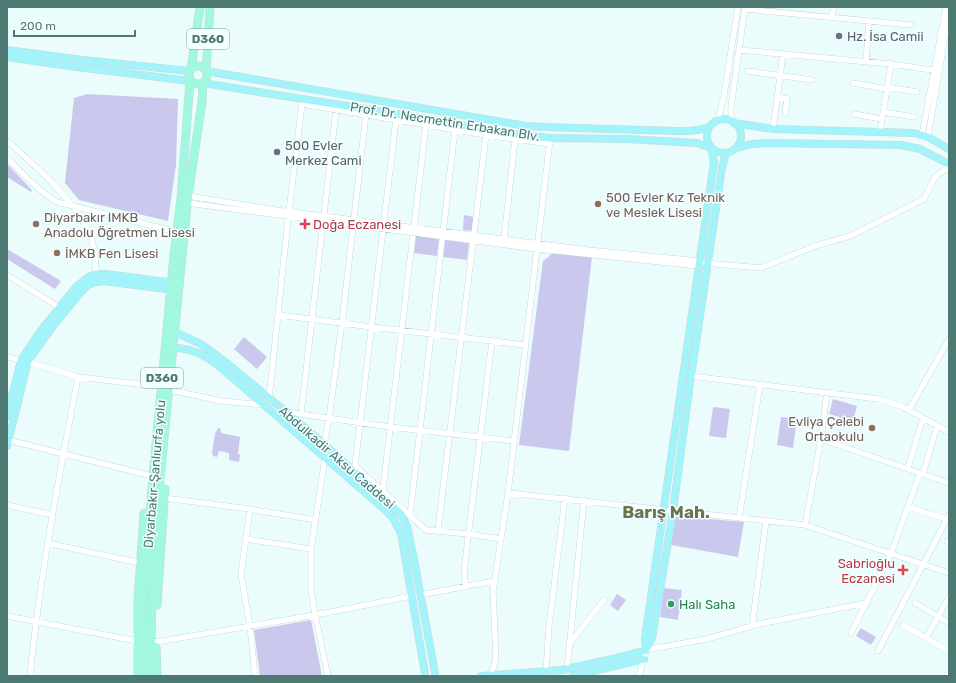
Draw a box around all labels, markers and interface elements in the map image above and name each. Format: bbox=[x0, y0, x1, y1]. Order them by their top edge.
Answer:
scale bar bbox=[14, 12, 135, 38]
text: 200 m bbox=[20, 19, 56, 33]
road number: D360 bbox=[187, 29, 229, 49]
place label: Hz. İsa Camii bbox=[847, 29, 924, 44]
marker: Hz. İsa Camii bbox=[834, 31, 844, 41]
street label: Prof. Dr. Necmettin Erbakan Blv. bbox=[349, 99, 541, 144]
place label: 500 Evler Merkez Cami bbox=[285, 138, 362, 168]
marker: 500 Evler Merkez Cami bbox=[272, 147, 282, 157]
place label: 500 Evler Kız Teknik ve Meslek Lisesi bbox=[606, 190, 725, 220]
marker: 500 Evler Kız Teknik ve Meslek Lisesi bbox=[593, 199, 603, 209]
place label: Diyarbakır IMKB Anadolu Öğretmen Lisesi bbox=[44, 210, 195, 241]
place label: Doğa Eczanesi bbox=[313, 217, 401, 233]
marker: Diyarbakır IMKB Anadolu Öğretmen Lisesi bbox=[31, 219, 41, 229]
marker: Doğa Eczanesi bbox=[300, 219, 310, 229]
place label: İMKB Fen Lisesi bbox=[65, 246, 159, 261]
marker: İMKB Fen Lisesi bbox=[52, 248, 62, 258]
road number: D360 bbox=[141, 368, 183, 388]
street label: Diyarbakır-Şanlıurfa yolu bbox=[141, 399, 168, 549]
street label: Abdulkadir Aksu Caddesi bbox=[276, 403, 398, 512]
place label: Evliya Çelebi Ortaokulu bbox=[788, 414, 864, 444]
marker: Evliya Çelebi Ortaokulu bbox=[867, 423, 877, 433]
district label: Barış Mah. bbox=[622, 502, 710, 522]
place label: Sabrioğlu Eczanesi bbox=[838, 556, 895, 586]
marker: Sabrioğlu Eczanesi bbox=[898, 565, 908, 575]
place label: Halı Saha bbox=[679, 597, 735, 612]
marker: Halı Saha bbox=[666, 599, 676, 609]

